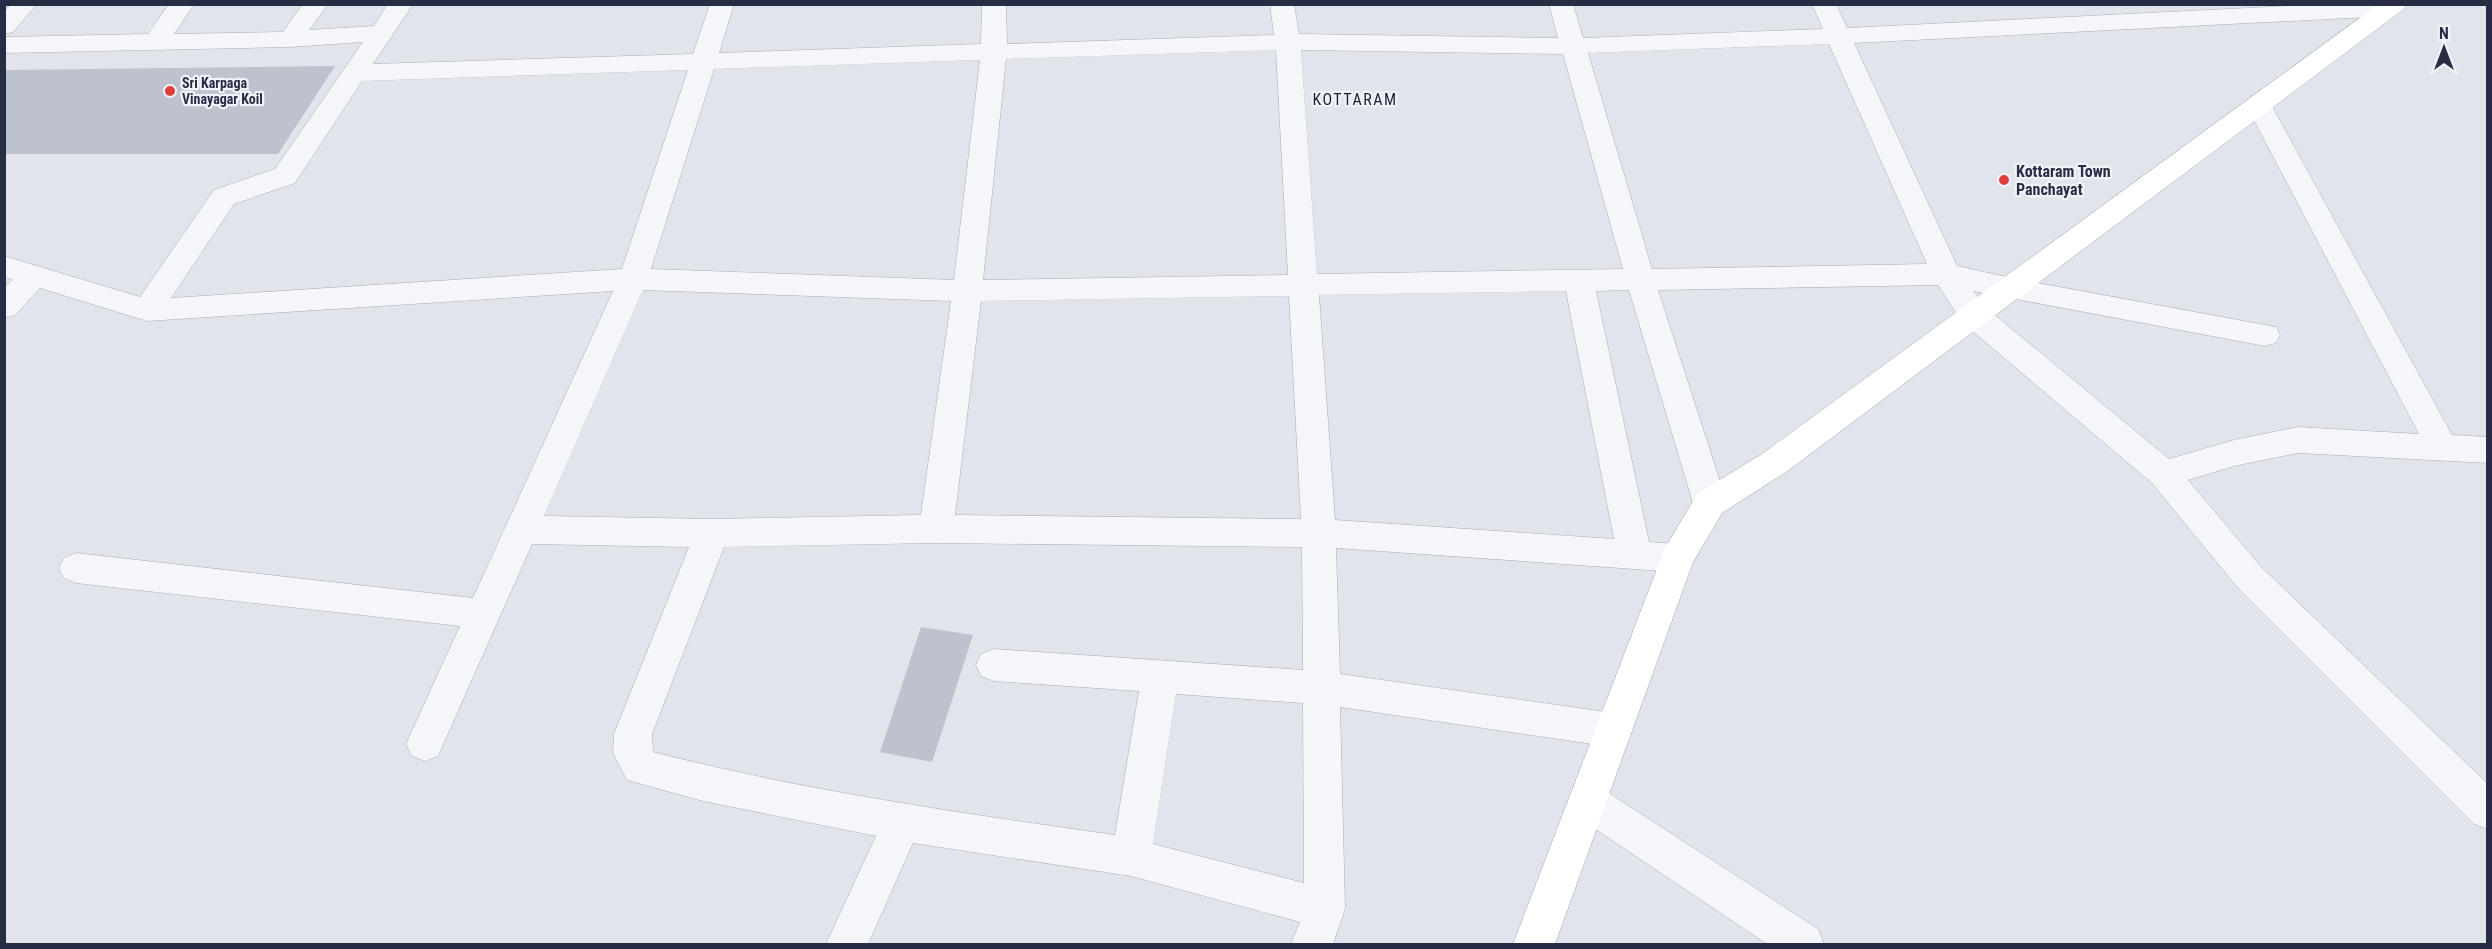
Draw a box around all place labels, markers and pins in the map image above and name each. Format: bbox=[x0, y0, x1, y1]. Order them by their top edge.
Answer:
place label: Sri Karpaga Vinayagar Koil bbox=[182, 75, 263, 107]
marker: Sri Karpaga Vinayagar Koil bbox=[163, 84, 177, 98]
place label: Kottaram Town Panchayat bbox=[2016, 162, 2111, 199]
marker: Kottaram Town Panchayat bbox=[1997, 173, 2011, 187]

